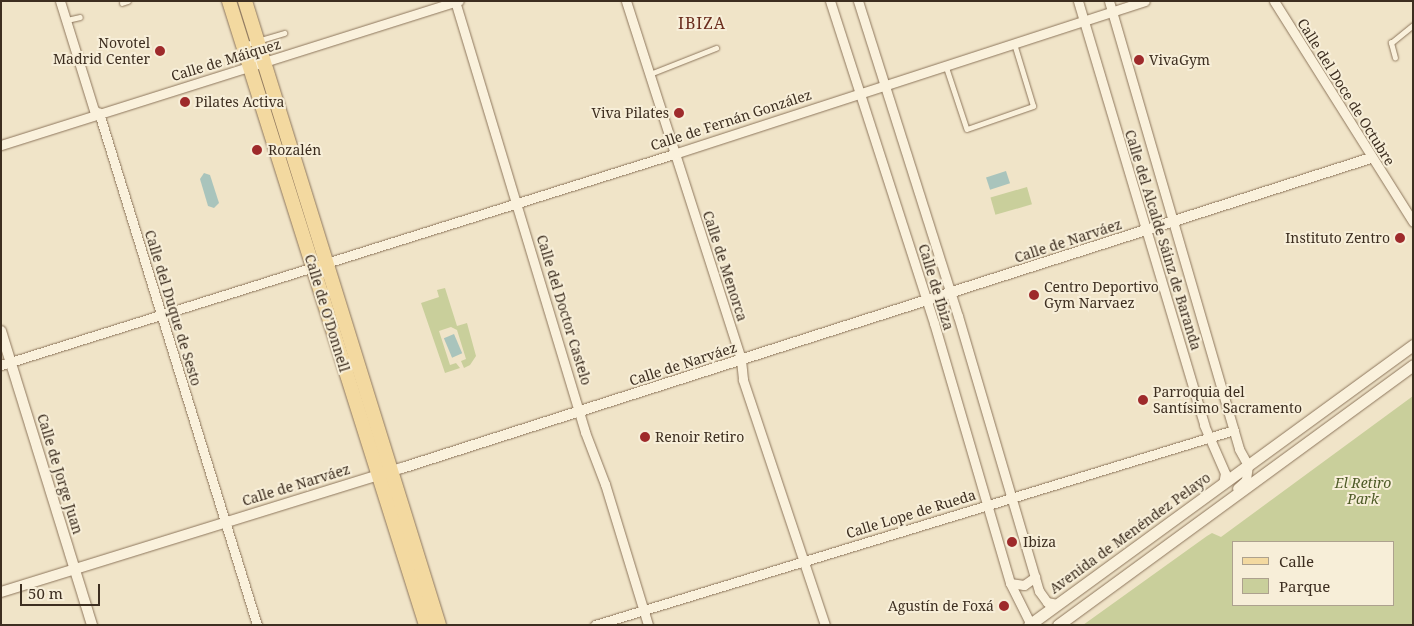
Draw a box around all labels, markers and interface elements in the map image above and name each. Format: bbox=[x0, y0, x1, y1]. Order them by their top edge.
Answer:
district label: IBIZA bbox=[677, 13, 727, 33]
street label: Calle del Doce de Octubre bbox=[1294, 15, 1398, 169]
place label: Novotel Madrid Center bbox=[53, 35, 150, 68]
street label: Calle de Máiquez bbox=[169, 35, 283, 85]
marker: Novotel Madrid Center bbox=[154, 45, 166, 57]
place label: VivaGym bbox=[1149, 52, 1210, 68]
marker: VivaGym bbox=[1133, 54, 1145, 66]
street label: Calle de Fernán González bbox=[648, 86, 814, 154]
place label: Pilates Activa bbox=[195, 94, 284, 110]
marker: Pilates Activa bbox=[179, 96, 191, 108]
place label: Viva Pilates bbox=[592, 105, 669, 121]
marker: Viva Pilates bbox=[673, 107, 685, 119]
street label: Calle del Alcalde Sáinz de Baranda bbox=[1121, 128, 1205, 352]
place label: Rozalén bbox=[268, 142, 321, 158]
marker: Rozalén bbox=[250, 143, 264, 157]
street label: Calle de Menorca bbox=[699, 209, 751, 323]
street label: Calle de Narváez bbox=[1012, 216, 1124, 266]
street label: Calle del Duque de Sesto bbox=[141, 228, 205, 388]
place label: Instituto Zentro bbox=[1285, 230, 1390, 246]
marker: Instituto Zentro bbox=[1394, 232, 1406, 244]
street label: Calle del Doctor Castelo bbox=[533, 233, 595, 387]
street label: Calle de Ibiza bbox=[915, 242, 957, 332]
street label: Calle de O'Donnell bbox=[301, 252, 353, 374]
place label: Centro Deportivo Gym Narvaez bbox=[1044, 279, 1159, 312]
marker: Centro Deportivo Gym Narvaez bbox=[1028, 289, 1040, 301]
street label: Calle de Narváez bbox=[627, 339, 739, 389]
place label: Parroquia del Santísimo Sacramento bbox=[1153, 384, 1302, 417]
marker: Parroquia del Santísimo Sacramento bbox=[1137, 394, 1149, 406]
street label: Calle de Jorge Juan bbox=[34, 412, 86, 536]
place label: Renoir Retiro bbox=[655, 429, 744, 445]
marker: Renoir Retiro bbox=[639, 431, 651, 443]
street label: Calle de Narváez bbox=[240, 461, 352, 509]
street label: Avenida de Menéndez Pelayo bbox=[1046, 469, 1214, 597]
park label: El Retiro Park bbox=[1335, 475, 1391, 508]
street label: Calle Lope de Rueda bbox=[844, 486, 978, 542]
place label: Ibiza bbox=[1023, 534, 1056, 550]
marker: Ibiza bbox=[1005, 535, 1019, 549]
legend bbox=[1232, 541, 1394, 606]
text: Calle bbox=[1279, 551, 1314, 571]
scale bar bbox=[22, 574, 102, 606]
text: Parque bbox=[1279, 576, 1330, 596]
text: 50 m bbox=[28, 583, 63, 603]
place label: Agustín de Foxá bbox=[888, 598, 994, 614]
marker: Agustín de Foxá bbox=[998, 600, 1010, 612]

